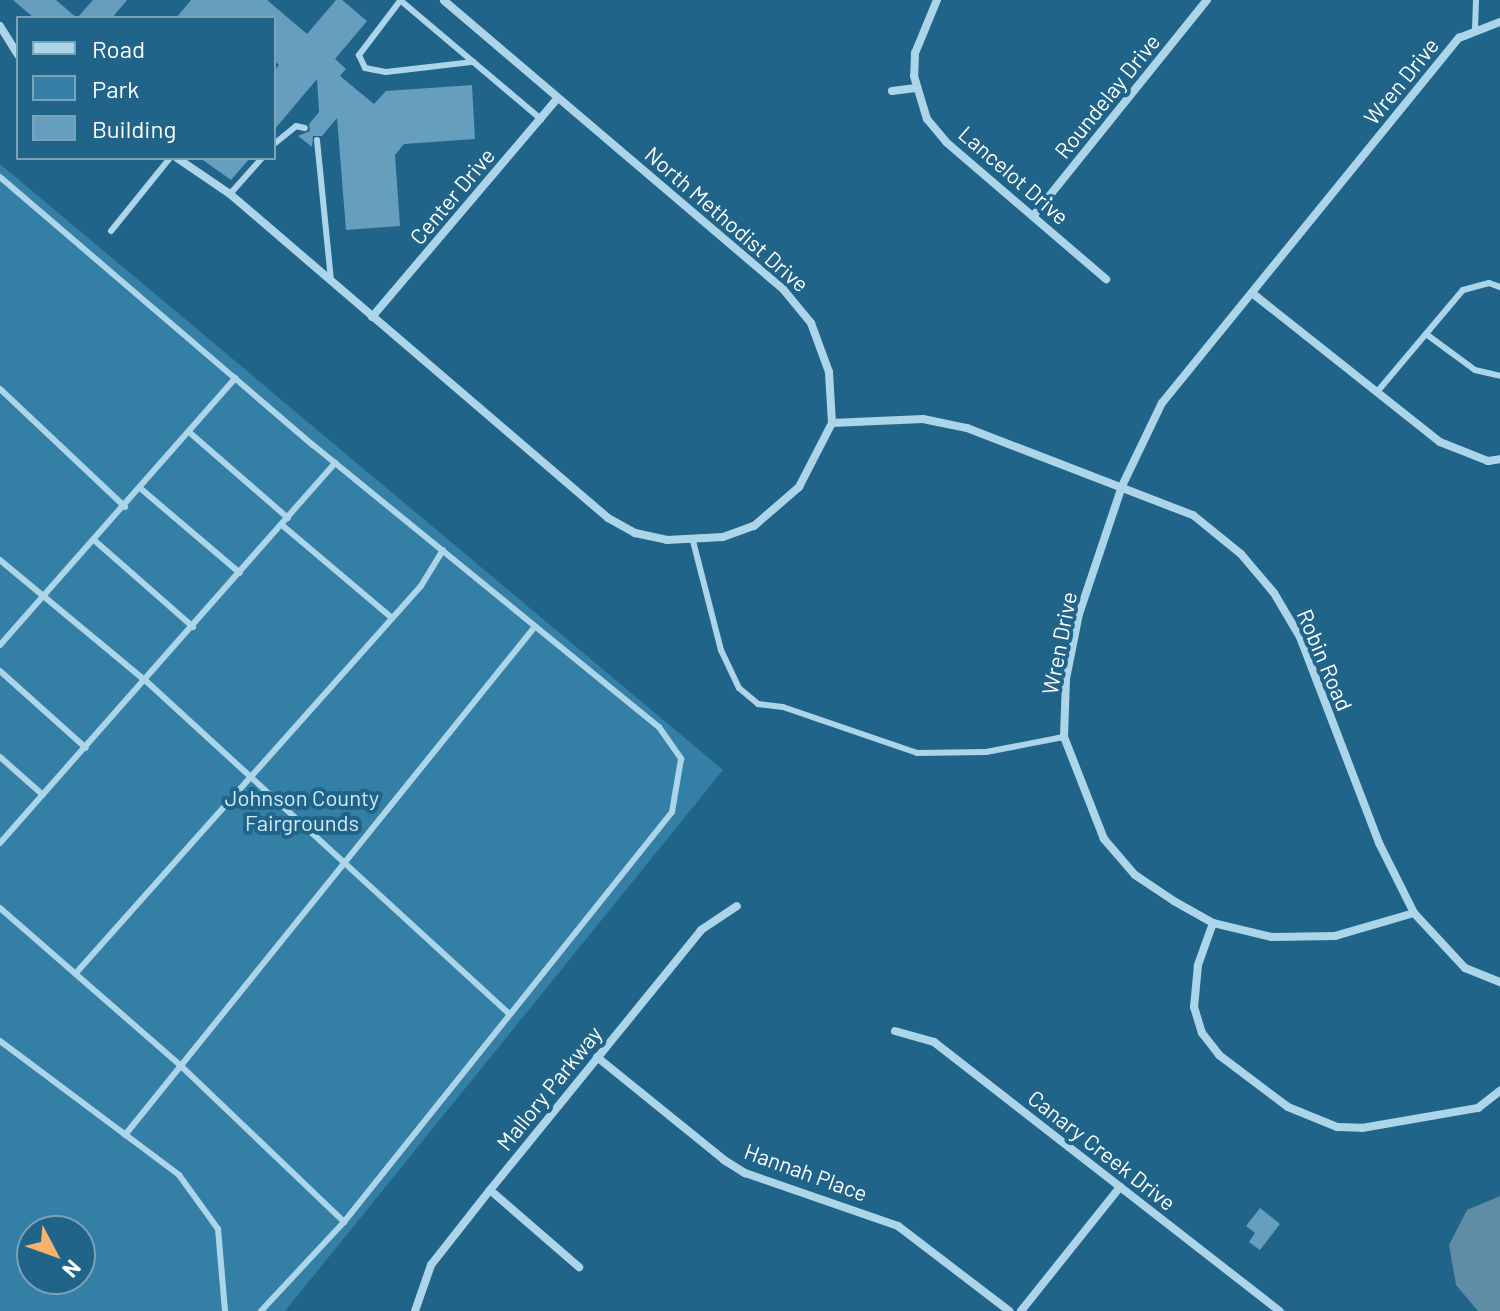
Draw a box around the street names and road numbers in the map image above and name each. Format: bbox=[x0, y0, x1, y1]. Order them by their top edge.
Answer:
street label: Roundelay Drive bbox=[1049, 28, 1165, 164]
street label: Wren Drive bbox=[1358, 32, 1444, 130]
street label: Lancelot Drive bbox=[954, 120, 1074, 230]
street label: North Methodist Drive bbox=[640, 141, 814, 297]
street label: Center Drive bbox=[404, 142, 500, 250]
street label: Wren Drive bbox=[1036, 589, 1082, 697]
street label: Robin Road bbox=[1292, 605, 1358, 715]
street label: Mallory Parkway bbox=[491, 1020, 607, 1156]
street label: Canary Creek Drive bbox=[1023, 1084, 1181, 1216]
street label: Hannah Place bbox=[741, 1137, 871, 1207]

